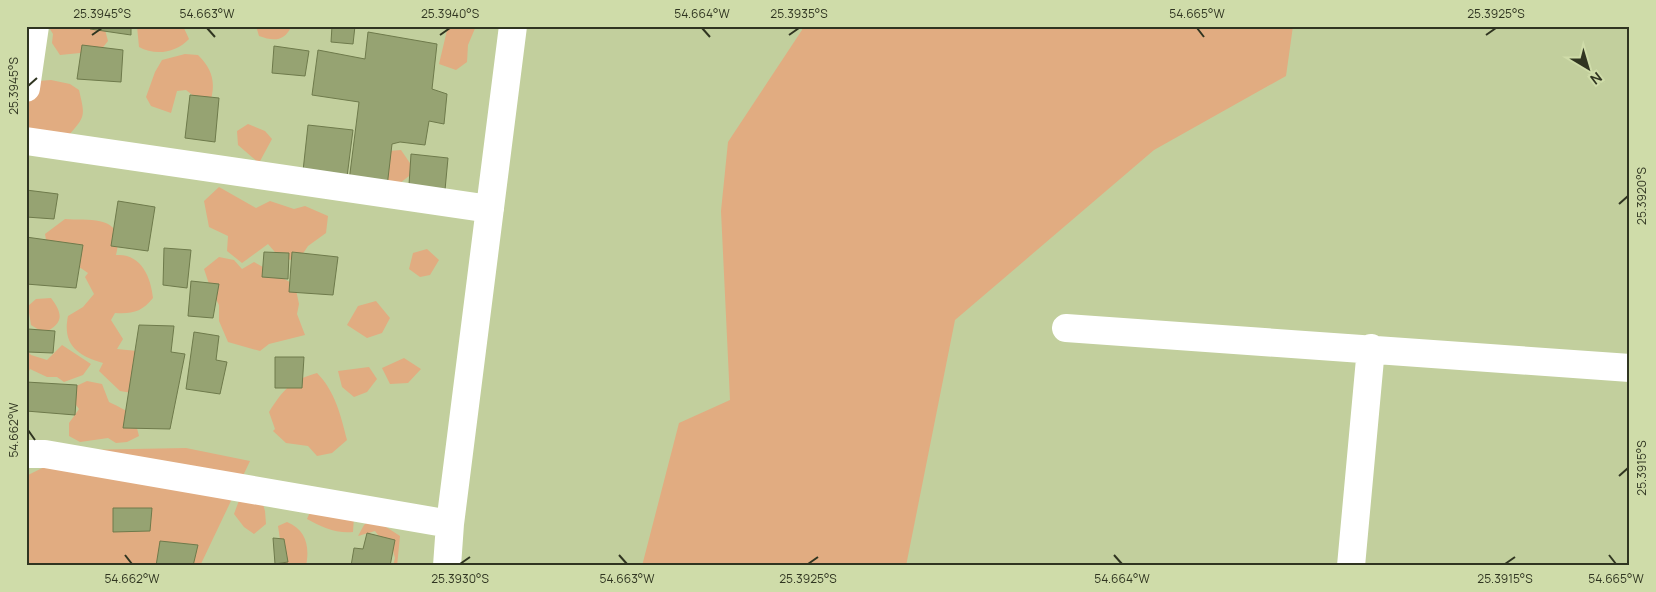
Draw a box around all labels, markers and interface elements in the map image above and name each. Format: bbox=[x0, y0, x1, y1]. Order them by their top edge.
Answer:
text: 25.3945°S bbox=[73, 5, 131, 22]
text: 54.663°W bbox=[180, 5, 235, 22]
text: 25.3940°S bbox=[421, 5, 479, 22]
text: 54.664°W bbox=[674, 5, 730, 22]
text: 25.3935°S bbox=[770, 5, 828, 22]
text: 54.665°W bbox=[1169, 5, 1225, 22]
text: 25.3925°S bbox=[1467, 5, 1525, 22]
north arrow bbox=[1564, 42, 1614, 92]
text: 25.3945°S bbox=[5, 57, 22, 115]
text: N bbox=[1586, 68, 1606, 89]
text: 25.3920°S bbox=[1633, 167, 1650, 225]
text: 54.662°W bbox=[5, 402, 22, 458]
text: 25.3915°S bbox=[1633, 440, 1650, 496]
text: 54.662°W bbox=[104, 570, 160, 587]
text: 25.3930°S bbox=[431, 570, 489, 587]
text: 54.663°W bbox=[600, 570, 655, 587]
text: 25.3925°S bbox=[779, 570, 837, 587]
text: 54.664°W bbox=[1094, 570, 1150, 587]
text: 25.3915°S bbox=[1477, 570, 1533, 587]
text: 54.665°W bbox=[1588, 570, 1644, 587]

